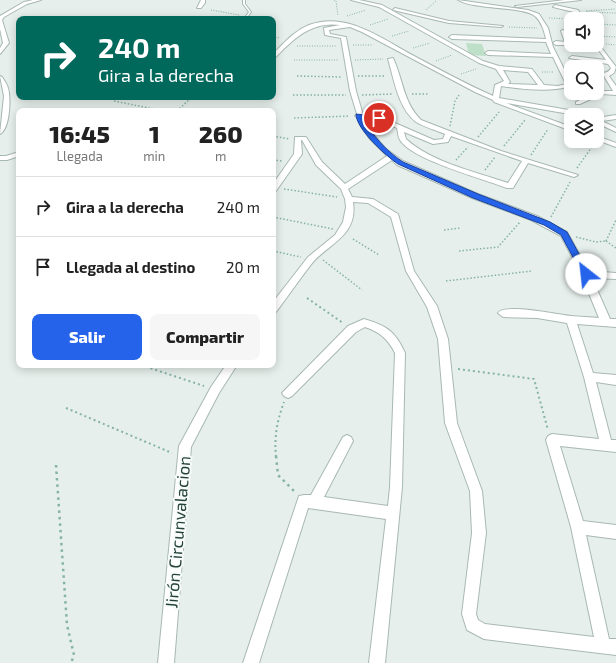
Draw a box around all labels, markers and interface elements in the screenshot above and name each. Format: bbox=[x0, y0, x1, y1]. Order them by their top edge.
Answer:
map controls bbox=[564, 12, 604, 148]
button: sound bbox=[564, 12, 604, 52]
text: 240 m bbox=[98, 30, 181, 64]
icon: right bbox=[32, 32, 84, 84]
button: search bbox=[564, 60, 604, 100]
text: Gira a la derecha bbox=[98, 64, 234, 86]
pin bbox=[362, 101, 396, 135]
icon: arrive bbox=[368, 107, 390, 129]
button: layers bbox=[564, 108, 604, 148]
text: 16:45 bbox=[49, 119, 110, 148]
text: 1 bbox=[149, 119, 160, 148]
text: 260 bbox=[199, 119, 243, 148]
text: Llegada bbox=[56, 148, 103, 164]
text: min bbox=[143, 148, 165, 164]
text: m bbox=[215, 148, 226, 164]
icon: right bbox=[32, 196, 54, 218]
text: Gira a la derecha bbox=[66, 198, 184, 216]
text: 240 m bbox=[217, 198, 260, 216]
position arrow bbox=[565, 253, 607, 295]
icon: arrive bbox=[32, 256, 54, 278]
text: Llegada al destino bbox=[66, 258, 195, 276]
text: 20 m bbox=[226, 258, 260, 276]
button: Salir bbox=[32, 314, 142, 360]
button: Compartir bbox=[150, 314, 260, 360]
street label: Jirón Circunvalacion bbox=[160, 455, 194, 609]

